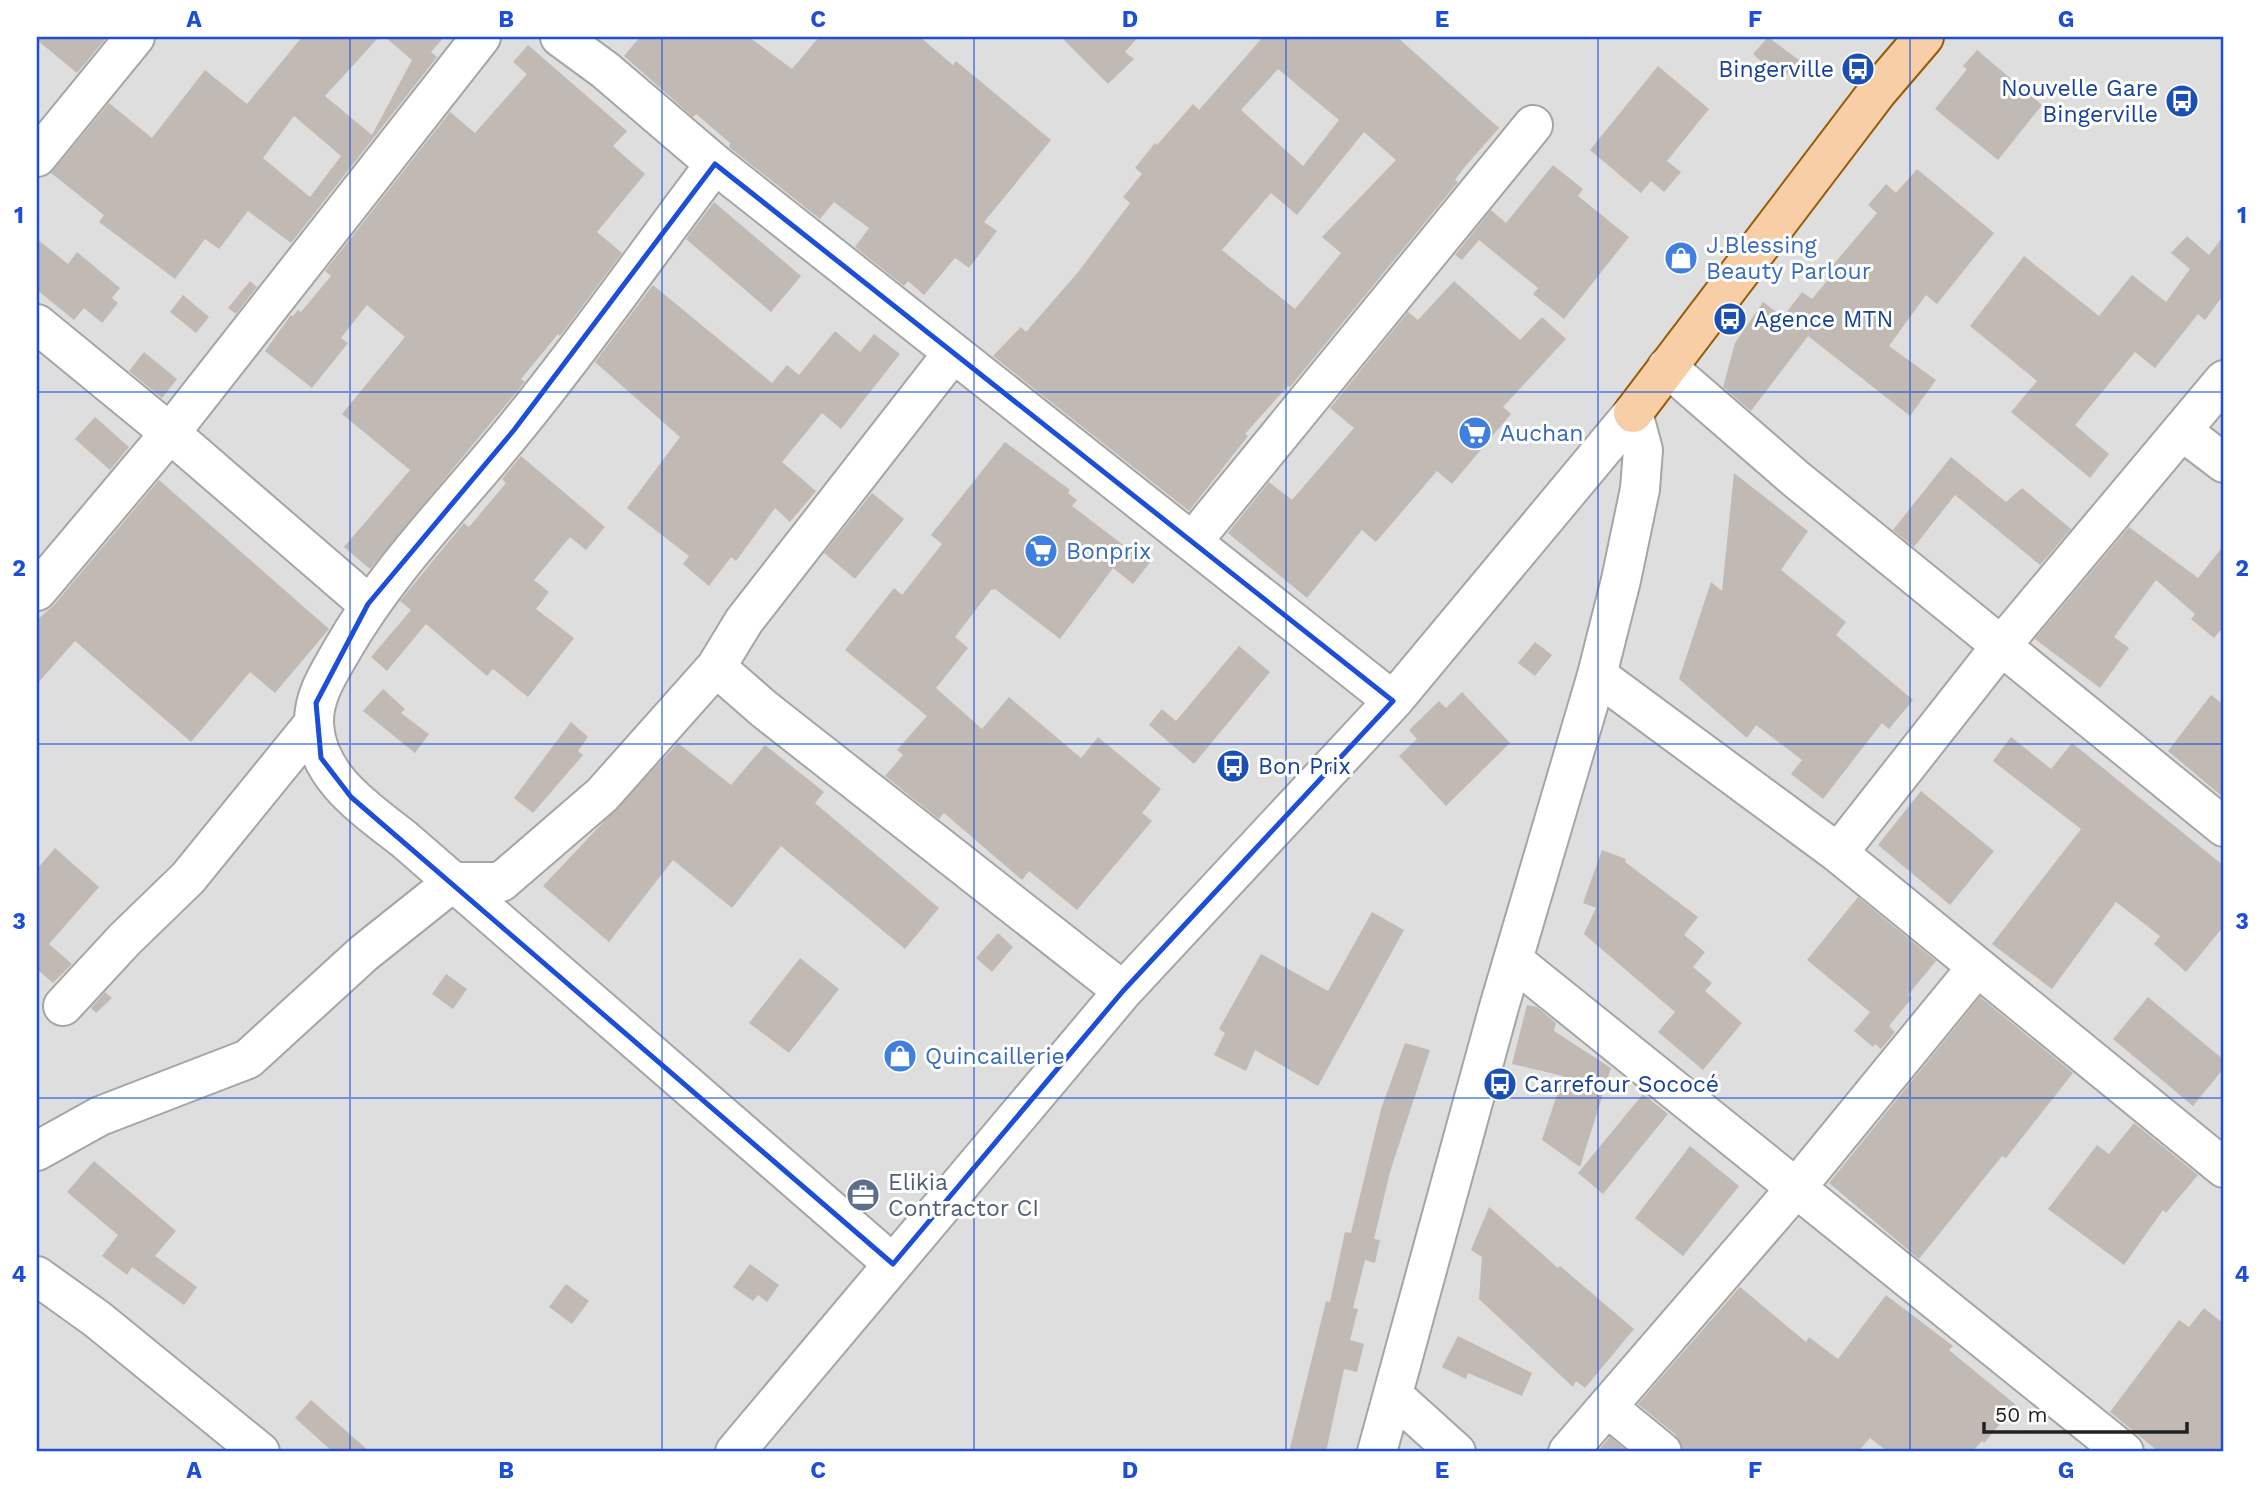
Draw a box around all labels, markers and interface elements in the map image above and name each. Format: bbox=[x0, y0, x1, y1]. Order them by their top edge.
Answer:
text: A bbox=[186, 6, 202, 33]
text: B bbox=[498, 6, 514, 33]
text: C bbox=[810, 6, 826, 33]
text: D bbox=[1122, 6, 1138, 33]
text: E bbox=[1435, 6, 1449, 33]
text: F bbox=[1748, 6, 1762, 33]
text: G bbox=[2058, 6, 2074, 33]
bus stop icon: Bingerville bbox=[1839, 50, 1877, 88]
place label: Bingerville bbox=[1718, 56, 1834, 83]
place label: Nouvelle Gare Bingerville bbox=[2001, 75, 2158, 128]
bus stop icon: Nouvelle Gare Bingerville bbox=[2163, 82, 2201, 120]
text: 1 bbox=[14, 202, 24, 229]
text: 1 bbox=[2237, 202, 2247, 229]
place label: J.Blessing Beauty Parlour bbox=[1706, 232, 1871, 285]
shop icon: J.Blessing Beauty Parlour bbox=[1662, 239, 1700, 277]
bus stop icon: Agence MTN bbox=[1711, 300, 1749, 338]
place label: Agence MTN bbox=[1754, 306, 1893, 333]
supermarket icon: Auchan bbox=[1456, 414, 1494, 452]
place label: Auchan bbox=[1500, 420, 1584, 447]
supermarket icon: Bonprix bbox=[1022, 532, 1060, 570]
place label: Bonprix bbox=[1066, 538, 1151, 565]
text: 2 bbox=[12, 555, 26, 582]
text: 2 bbox=[2235, 555, 2249, 582]
bus stop icon: Bon Prix bbox=[1214, 747, 1252, 785]
place label: Bon Prix bbox=[1258, 753, 1351, 780]
text: 3 bbox=[12, 908, 26, 935]
text: 3 bbox=[2235, 908, 2249, 935]
shop icon: Quincaillerie bbox=[881, 1037, 919, 1075]
place label: Quincaillerie bbox=[925, 1043, 1065, 1070]
bus stop icon: Carrefour Sococé bbox=[1481, 1065, 1519, 1103]
place label: Carrefour Sococé bbox=[1524, 1071, 1719, 1098]
place label: Elikia Contractor CI bbox=[888, 1169, 1039, 1222]
office icon: Elikia Contractor CI bbox=[844, 1176, 882, 1214]
text: 4 bbox=[12, 1261, 27, 1288]
text: 4 bbox=[2235, 1261, 2250, 1288]
scale bar bbox=[1984, 1391, 2188, 1435]
text: 50 m bbox=[1995, 1402, 2047, 1427]
text: A bbox=[186, 1457, 202, 1484]
text: B bbox=[498, 1457, 514, 1484]
text: C bbox=[810, 1457, 826, 1484]
text: D bbox=[1122, 1457, 1138, 1484]
text: E bbox=[1435, 1457, 1449, 1484]
text: F bbox=[1748, 1457, 1762, 1484]
text: G bbox=[2058, 1457, 2074, 1484]

